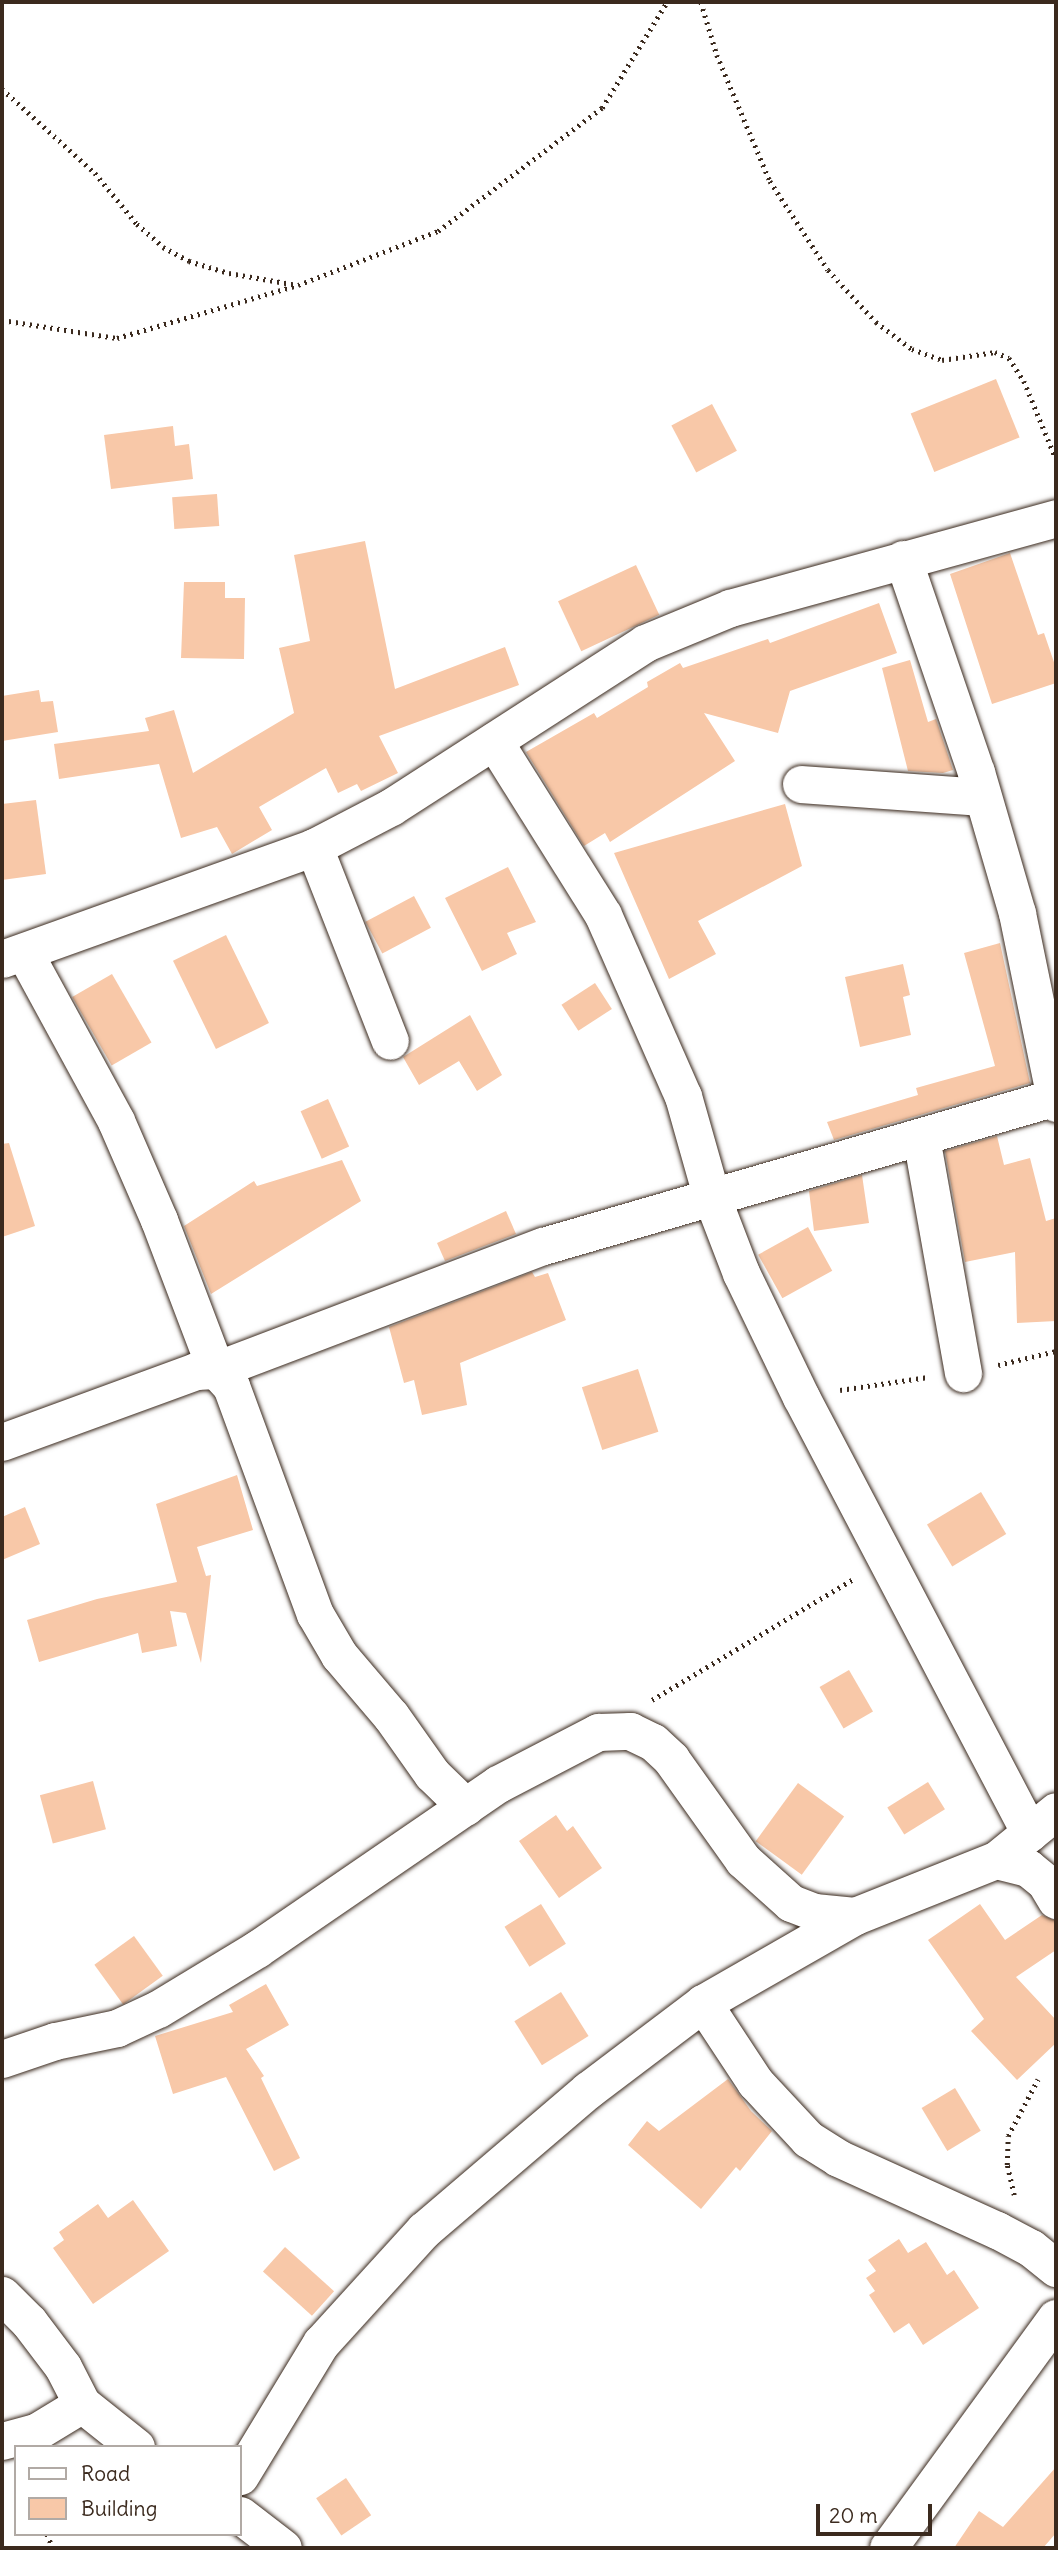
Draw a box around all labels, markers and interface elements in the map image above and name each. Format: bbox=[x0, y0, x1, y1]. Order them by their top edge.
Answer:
legend bbox=[14, 2445, 242, 2536]
text: Road bbox=[81, 2460, 130, 2487]
scale bar bbox=[820, 2490, 936, 2534]
text: Building bbox=[81, 2495, 157, 2522]
text: 20 m bbox=[829, 2502, 878, 2529]

